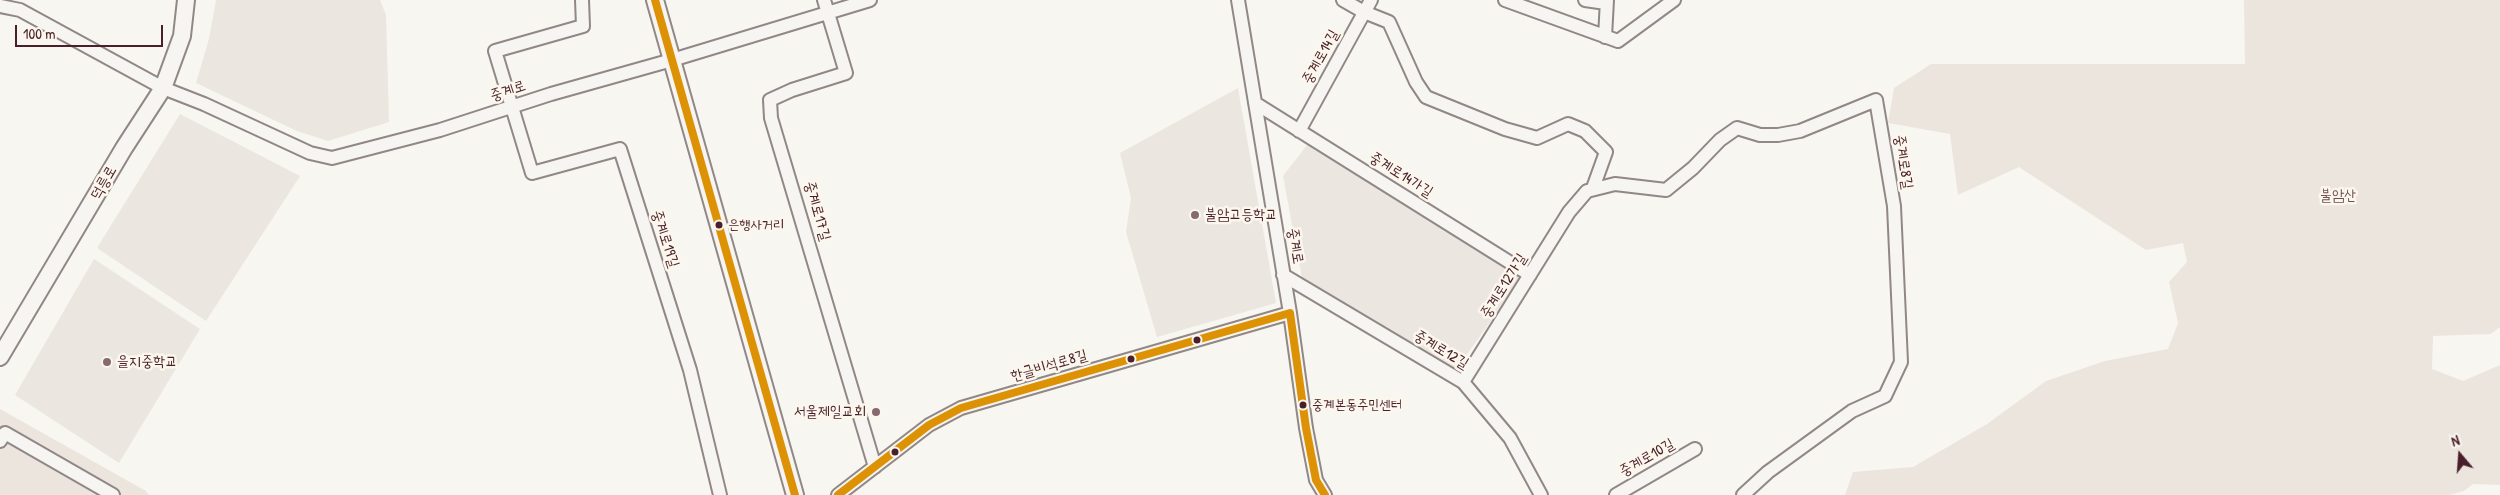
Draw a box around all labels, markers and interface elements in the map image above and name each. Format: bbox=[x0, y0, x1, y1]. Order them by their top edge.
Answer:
scale bar bbox=[18, 15, 165, 47]
text: 100 m bbox=[23, 23, 56, 44]
street label: 중계로14길 bbox=[1299, 27, 1343, 87]
street label: 중계로 bbox=[488, 77, 528, 105]
street label: 중계로8길 bbox=[1890, 134, 1916, 190]
street label: 중계로14가길 bbox=[1366, 148, 1436, 202]
street label: 덕릉로 bbox=[87, 163, 121, 203]
street label: 중계로17길 bbox=[800, 179, 834, 243]
park label: 불암산 bbox=[2320, 187, 2356, 205]
place label: 불암고등학교 bbox=[1205, 206, 1277, 224]
street label: 중계로19길 bbox=[647, 208, 683, 270]
marker: 불암고등학교 bbox=[1189, 209, 1201, 221]
place label: 은행사거리 bbox=[728, 217, 784, 233]
marker: 은행사거리 bbox=[714, 220, 724, 230]
street label: 중계로 bbox=[1283, 227, 1307, 265]
street label: 중계로12가길 bbox=[1477, 250, 1531, 322]
street label: 중계로12길 bbox=[1410, 327, 1472, 373]
unlabelled marker bbox=[1192, 335, 1202, 345]
street label: 한글비석로8길 bbox=[1009, 346, 1089, 386]
place label: 을지중학교 bbox=[117, 353, 177, 371]
unlabelled marker bbox=[1126, 354, 1136, 364]
marker: 을지중학교 bbox=[101, 356, 113, 368]
place label: 중계본동주민센터 bbox=[1312, 397, 1402, 413]
marker: 중계본동주민센터 bbox=[1298, 400, 1308, 410]
place label: 서울제일교회 bbox=[794, 403, 866, 421]
marker: 서울제일교회 bbox=[870, 406, 882, 418]
north arrow bbox=[2435, 430, 2485, 480]
text: N bbox=[2449, 430, 2462, 450]
street label: 중계로10길 bbox=[1616, 435, 1678, 481]
unlabelled marker bbox=[890, 447, 900, 457]

